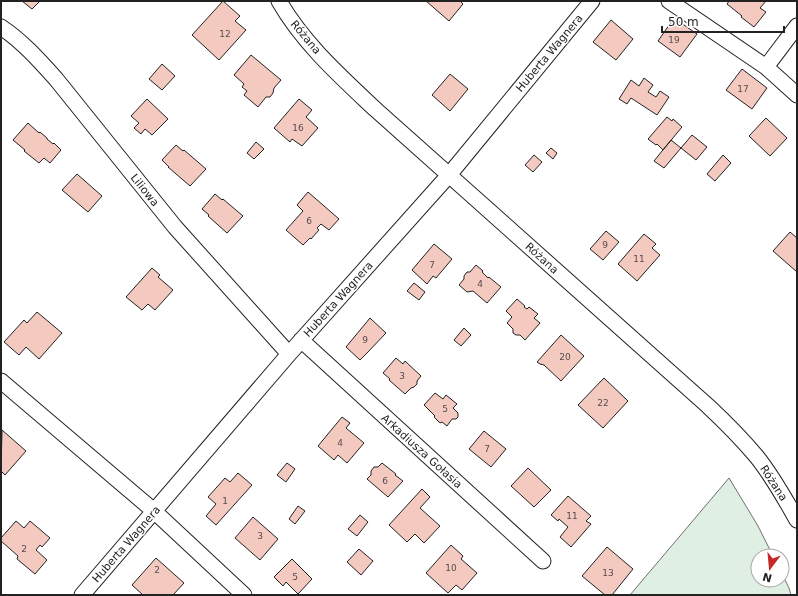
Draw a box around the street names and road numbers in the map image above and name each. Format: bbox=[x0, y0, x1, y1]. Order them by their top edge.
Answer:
street label: Huberta Wagnera bbox=[513, 12, 586, 95]
street label: Różana bbox=[288, 18, 323, 57]
street label: Liliowa bbox=[128, 172, 162, 209]
street label: Różana bbox=[522, 240, 561, 277]
street label: Huberta Wagnera bbox=[301, 259, 376, 340]
street label: Arkadiusza Gołasia bbox=[379, 412, 465, 491]
street label: Różana bbox=[757, 463, 790, 504]
street label: Huberta Wagnera bbox=[90, 503, 163, 585]

